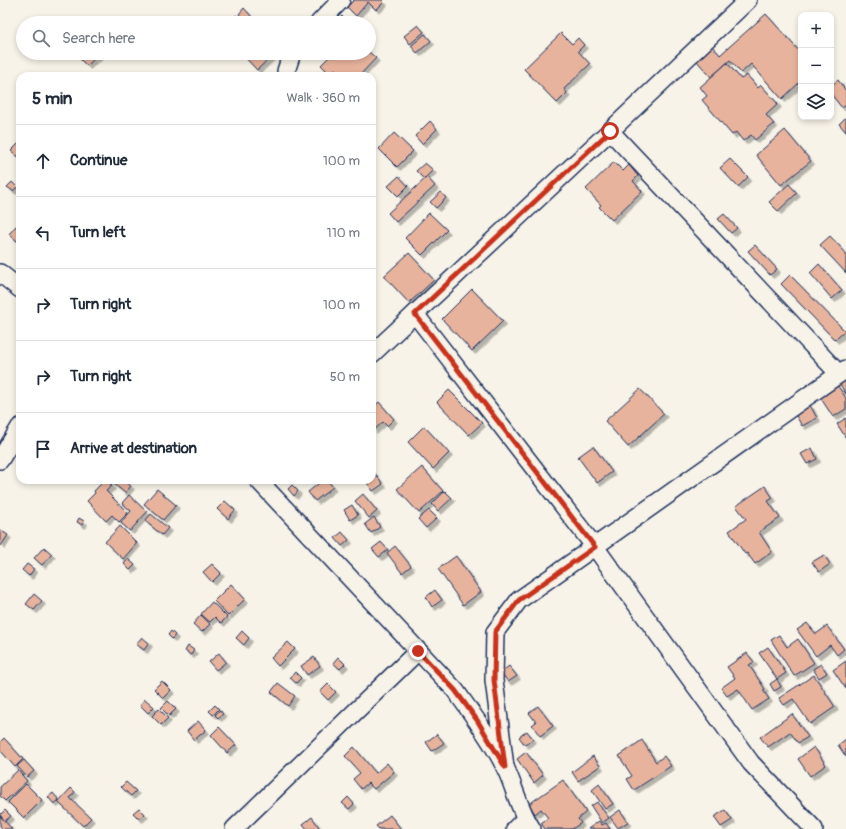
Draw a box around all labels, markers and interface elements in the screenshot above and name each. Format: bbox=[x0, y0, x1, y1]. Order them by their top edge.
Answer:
map controls bbox=[798, 12, 834, 120]
button: + bbox=[798, 12, 834, 48]
search box bbox=[16, 16, 376, 60]
icon: search bbox=[30, 27, 52, 49]
text: Search here bbox=[62, 29, 135, 48]
button: − bbox=[798, 48, 834, 84]
button: layers bbox=[798, 84, 834, 120]
text: 5 min bbox=[32, 88, 72, 109]
text: Walk · 360 m bbox=[286, 90, 360, 106]
route start bbox=[601, 122, 619, 140]
icon: ahead bbox=[32, 150, 54, 172]
text: Continue bbox=[70, 151, 128, 170]
text: 100 m bbox=[323, 153, 360, 169]
icon: left bbox=[32, 222, 54, 244]
text: Turn left bbox=[70, 223, 126, 242]
text: 110 m bbox=[327, 225, 360, 241]
icon: right bbox=[32, 294, 54, 316]
text: Turn right bbox=[70, 295, 131, 314]
text: 100 m bbox=[323, 297, 360, 313]
icon: right bbox=[32, 366, 54, 388]
text: Turn right bbox=[70, 367, 131, 386]
text: 50 m bbox=[330, 369, 360, 385]
icon: arrive bbox=[32, 438, 54, 460]
text: Arrive at destination bbox=[70, 439, 197, 458]
route end bbox=[409, 642, 427, 660]

